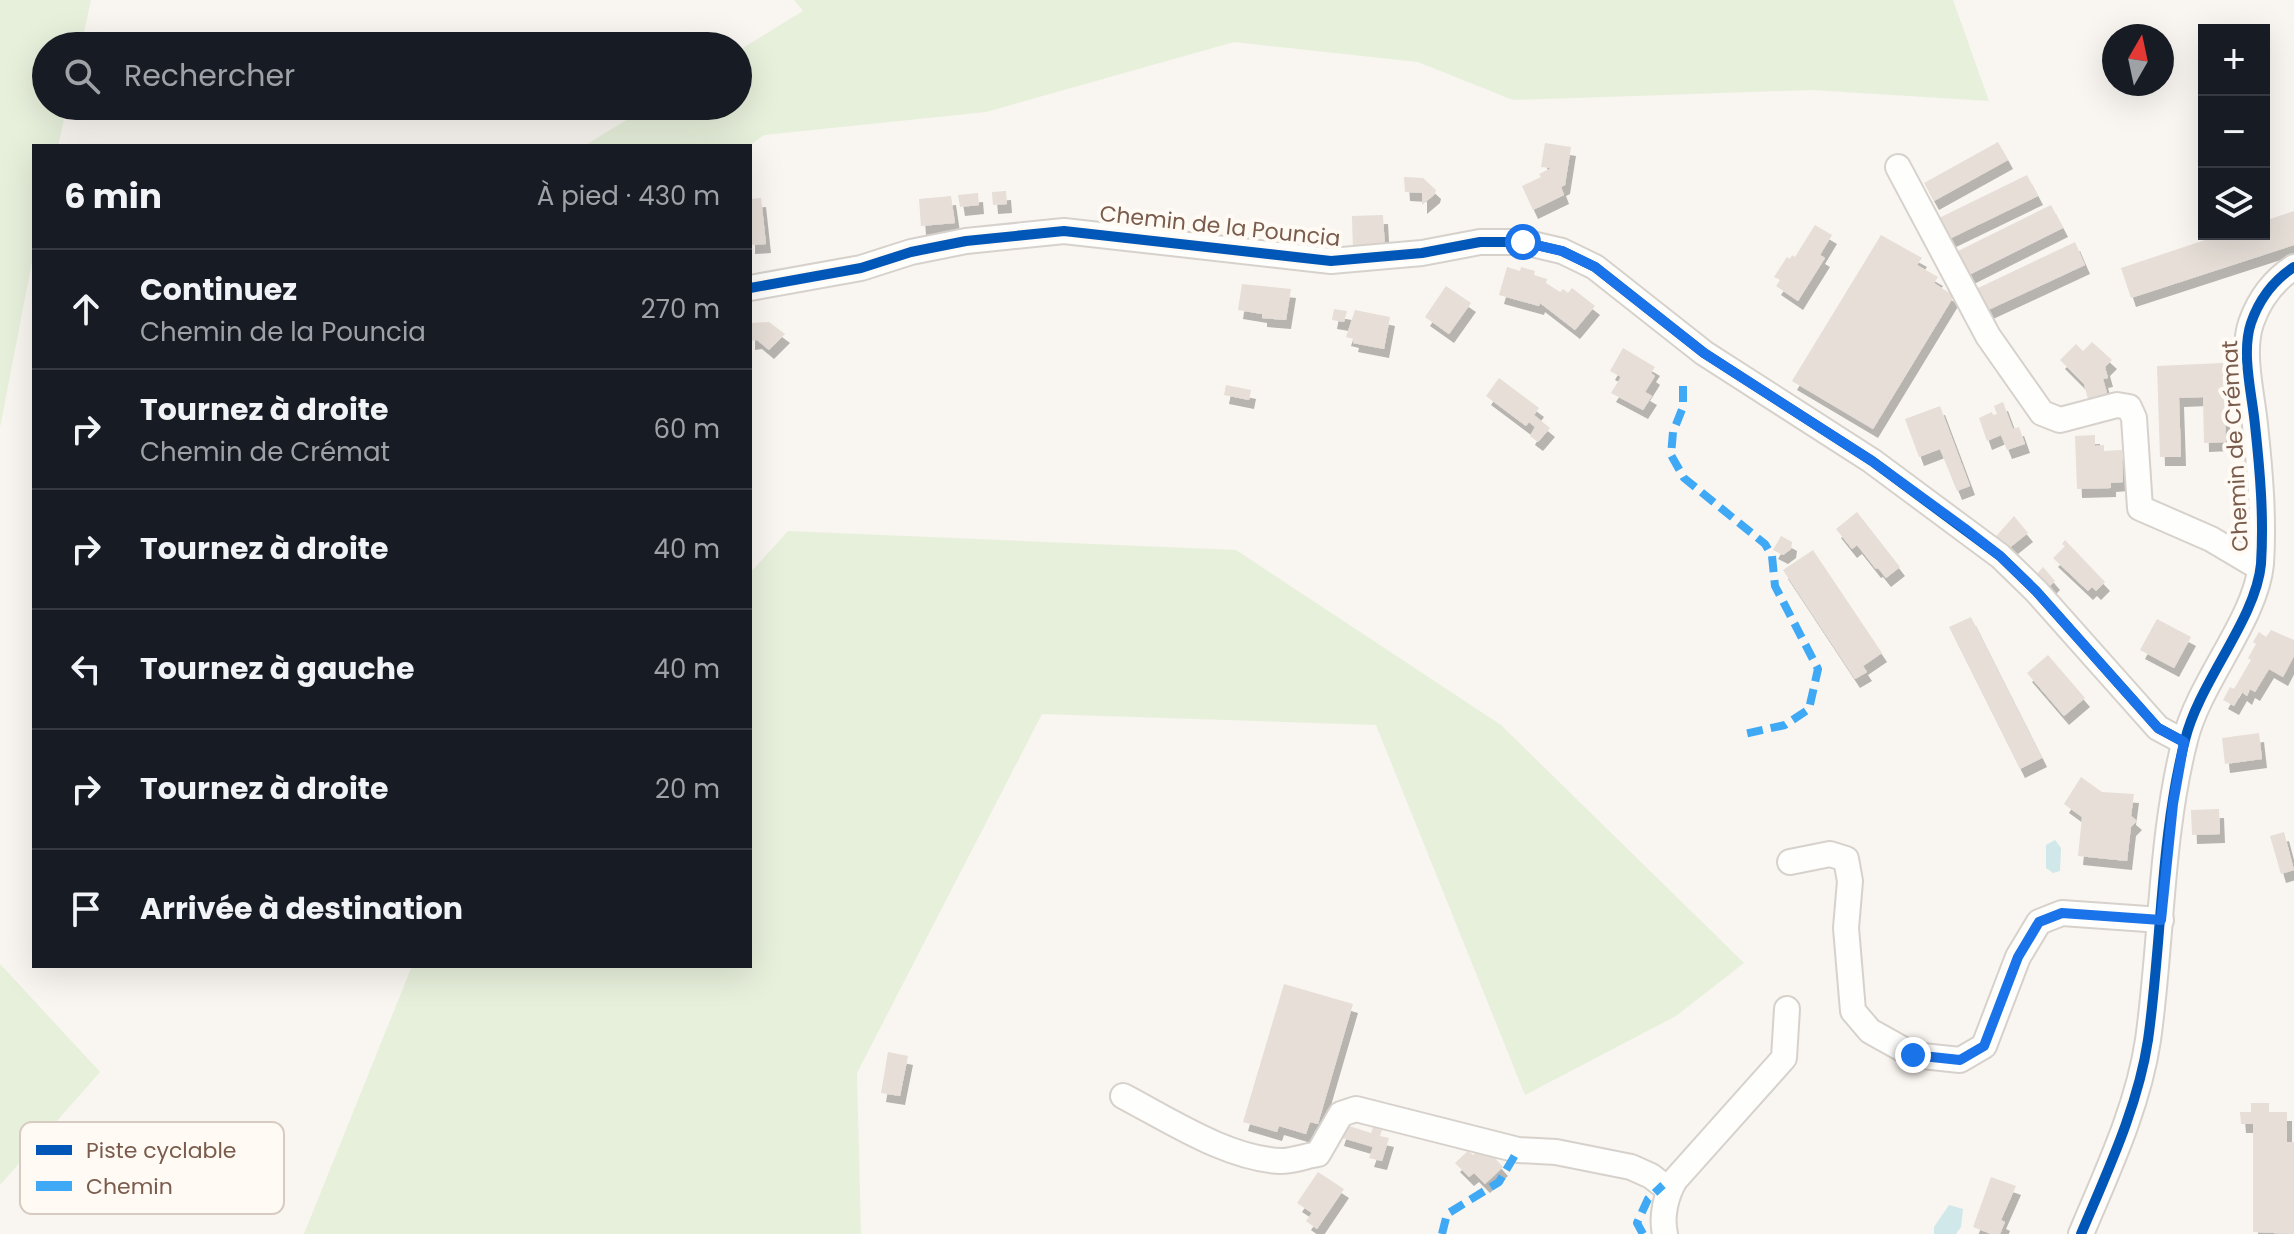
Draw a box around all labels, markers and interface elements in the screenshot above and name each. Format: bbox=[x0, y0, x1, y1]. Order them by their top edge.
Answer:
north arrow bbox=[2102, 24, 2174, 96]
map controls bbox=[2198, 24, 2270, 240]
button: + bbox=[2198, 24, 2270, 96]
search box bbox=[32, 32, 752, 120]
icon: search bbox=[60, 54, 104, 98]
text: Rechercher bbox=[124, 54, 295, 97]
button: − bbox=[2198, 96, 2270, 168]
button: layers bbox=[2198, 168, 2270, 240]
text: 6 min bbox=[64, 172, 162, 220]
text: À pied · 430 m bbox=[537, 178, 720, 214]
street label: Chemin de la Pouncia bbox=[1098, 198, 1342, 254]
route start bbox=[1505, 224, 1541, 260]
text: Continuez bbox=[140, 268, 297, 311]
icon: ahead bbox=[64, 287, 108, 331]
text: 270 m bbox=[641, 291, 720, 327]
text: Chemin de la Pouncia bbox=[140, 314, 426, 350]
street label: Chemin de Crémat bbox=[2214, 340, 2256, 552]
text: Tournez à droite bbox=[140, 388, 388, 431]
icon: right bbox=[64, 407, 108, 451]
text: 60 m bbox=[653, 411, 720, 447]
text: Chemin de Crémat bbox=[140, 434, 390, 470]
icon: right bbox=[64, 527, 108, 571]
text: Tournez à droite bbox=[140, 527, 388, 570]
text: 40 m bbox=[654, 531, 720, 567]
icon: left bbox=[64, 647, 108, 691]
text: Tournez à gauche bbox=[140, 647, 414, 690]
text: 40 m bbox=[654, 651, 720, 687]
icon: right bbox=[64, 767, 108, 811]
text: Tournez à droite bbox=[140, 767, 388, 810]
text: 20 m bbox=[655, 771, 720, 807]
icon: arrive bbox=[64, 887, 108, 931]
text: Arrivée à destination bbox=[140, 887, 463, 930]
route end bbox=[1895, 1037, 1931, 1073]
legend bbox=[20, 1122, 284, 1214]
text: Piste cyclable bbox=[86, 1135, 236, 1166]
text: Chemin bbox=[86, 1171, 173, 1202]

